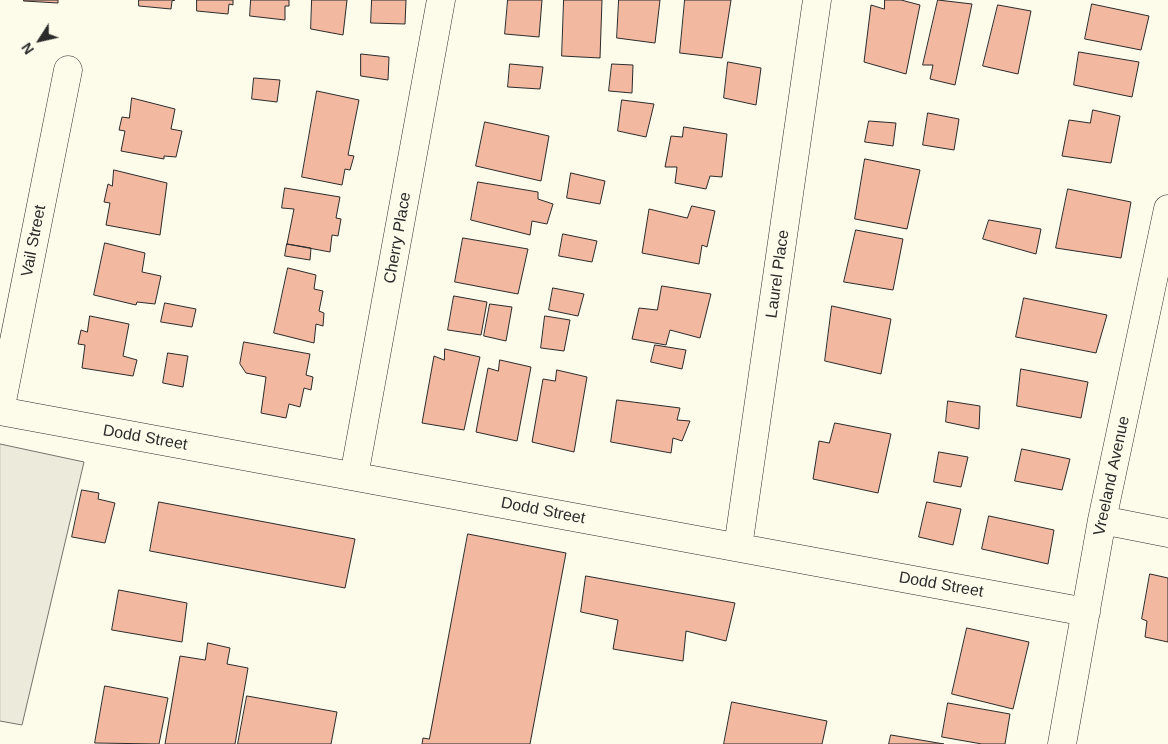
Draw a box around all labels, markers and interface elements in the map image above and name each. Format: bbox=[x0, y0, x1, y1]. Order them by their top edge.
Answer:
north arrow bbox=[15, 15, 65, 65]
text: N bbox=[18, 40, 37, 57]
street label: Cherry Place bbox=[381, 191, 415, 285]
street label: Vail Street bbox=[18, 204, 50, 278]
street label: Laurel Place bbox=[762, 229, 794, 319]
street label: Vreeland Avenue bbox=[1090, 414, 1134, 538]
street label: Dodd Street bbox=[101, 421, 189, 455]
street label: Dodd Street bbox=[499, 493, 587, 529]
street label: Dodd Street bbox=[897, 568, 985, 602]

